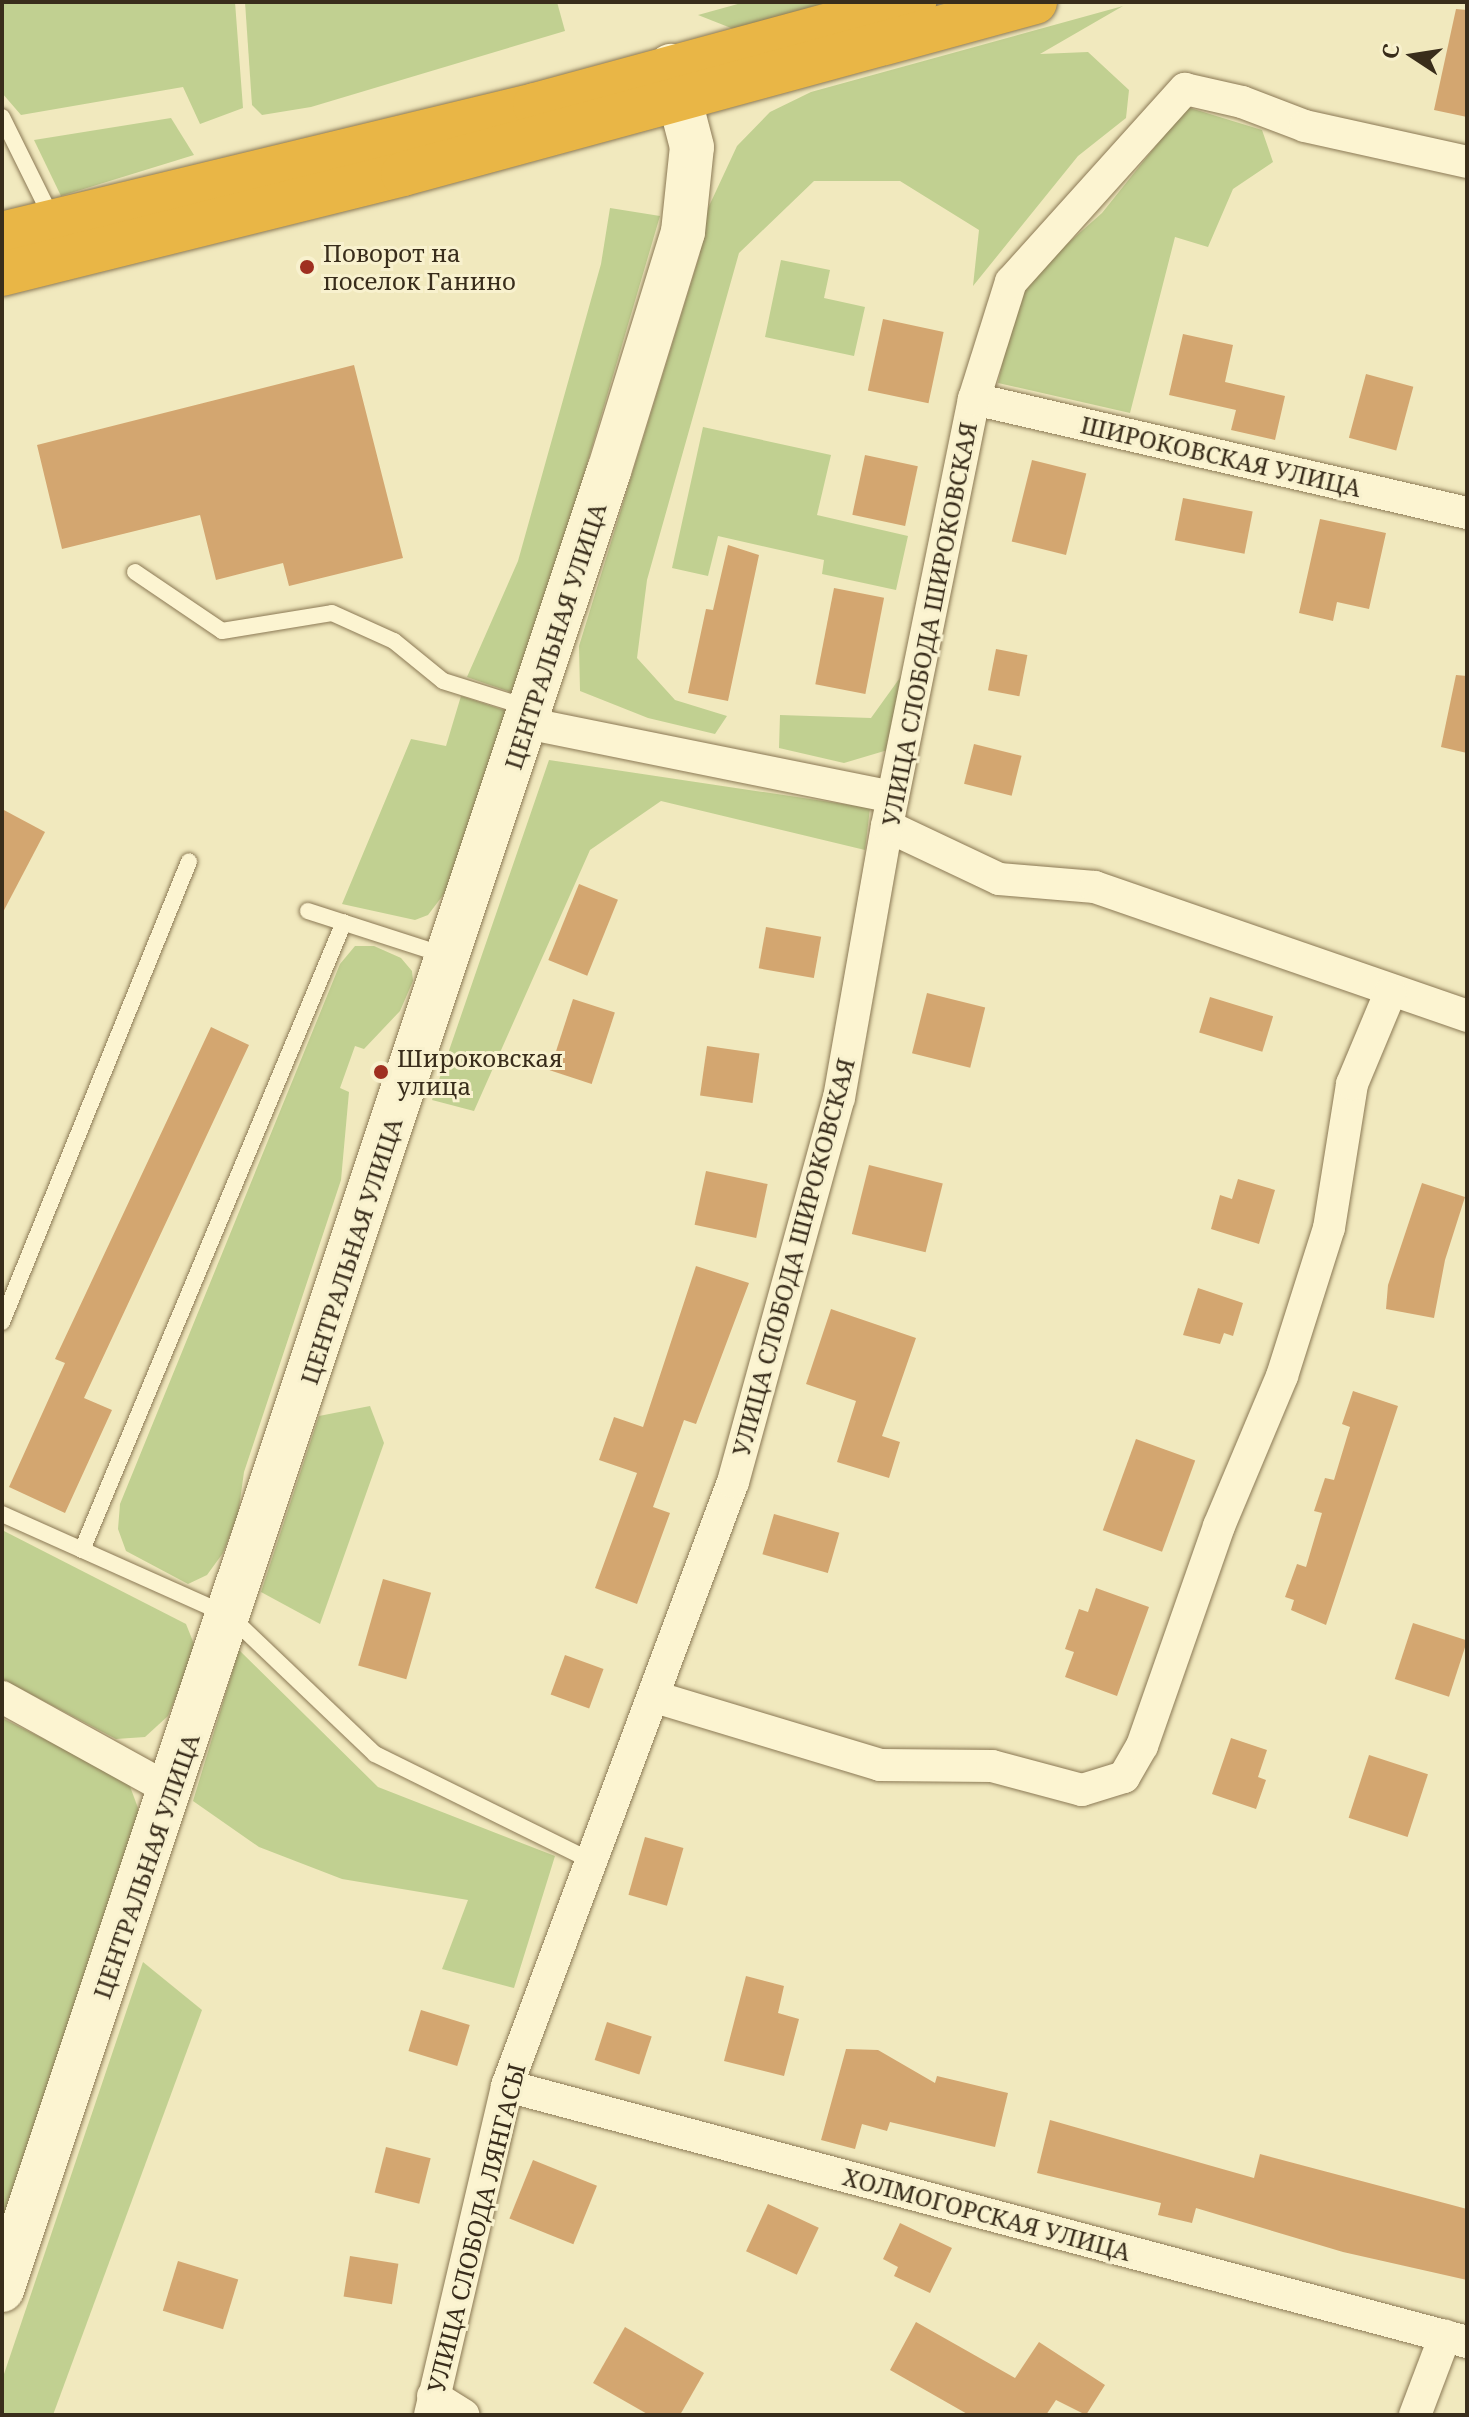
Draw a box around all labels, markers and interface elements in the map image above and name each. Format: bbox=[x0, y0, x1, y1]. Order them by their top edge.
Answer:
north arrow bbox=[1373, 16, 1453, 96]
text: С bbox=[1373, 41, 1406, 61]
place label: Поворот на поселок Ганино bbox=[323, 239, 516, 295]
marker: Поворот на поселок Ганино bbox=[298, 258, 316, 276]
street label: ШИРОКОВСКАЯ УЛИЦА bbox=[1078, 410, 1364, 502]
street label: УЛИЦА СЛОБОДА ШИРОКОВСКАЯ bbox=[876, 420, 982, 828]
street label: ЦЕНТРАЛЬНАЯ УЛИЦА bbox=[498, 499, 612, 773]
place label: Широковская улица bbox=[397, 1044, 563, 1100]
street label: УЛИЦА СЛОБОДА ШИРОКОВСКАЯ bbox=[726, 1055, 860, 1459]
marker: Широковская улица bbox=[372, 1063, 390, 1081]
street label: ЦЕНТРАЛЬНАЯ УЛИЦА bbox=[294, 1114, 408, 1388]
street label: ЦЕНТРАЛЬНАЯ УЛИЦА bbox=[87, 1730, 205, 2002]
street label: УЛИЦА СЛОБОДА ЛЯНГАСЫ bbox=[421, 2060, 531, 2396]
street label: ХОЛМОГОРСКАЯ УЛИЦА bbox=[840, 2162, 1134, 2266]

